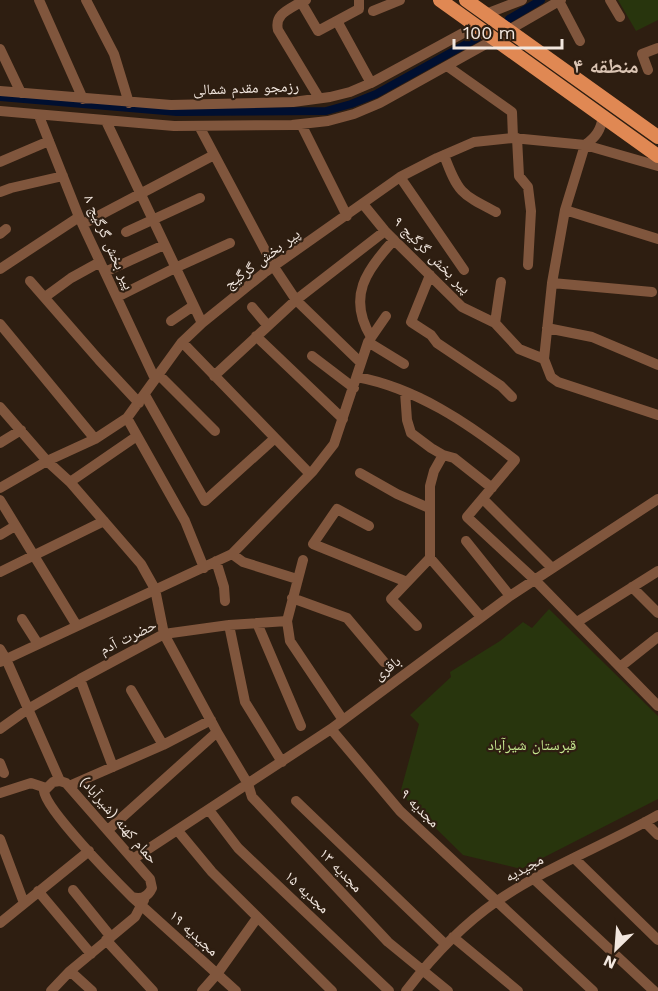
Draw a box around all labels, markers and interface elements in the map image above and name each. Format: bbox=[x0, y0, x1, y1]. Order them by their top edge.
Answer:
scale bar bbox=[454, 12, 562, 50]
text: 100 m bbox=[463, 22, 516, 43]
district label: منطقه ۴ bbox=[573, 53, 639, 78]
street label: رزمجو مقدم شمالی bbox=[193, 77, 300, 100]
street label: پیر بخش گرگیج ۸ bbox=[79, 192, 138, 293]
street label: پیر بخش گرگیج ۹ bbox=[389, 213, 474, 298]
street label: پیر بخش گرگیج bbox=[221, 225, 304, 294]
street label: حضرت آدم bbox=[97, 615, 160, 659]
street label: باقری bbox=[370, 652, 405, 685]
park label: قبرستان شیرآباد bbox=[488, 736, 576, 755]
street label: حمام کهنه (شیرآباد) bbox=[75, 773, 162, 868]
street label: مجدیه ۹ bbox=[397, 785, 443, 831]
street label: مجدیه ۱۳ bbox=[316, 844, 367, 896]
street label: مجیدیه bbox=[502, 850, 547, 886]
street label: مجدیه ۱۵ bbox=[281, 867, 333, 917]
street label: مجیدیه ۱۹ bbox=[166, 906, 222, 960]
north arrow bbox=[586, 919, 646, 979]
text: N bbox=[600, 951, 619, 973]

